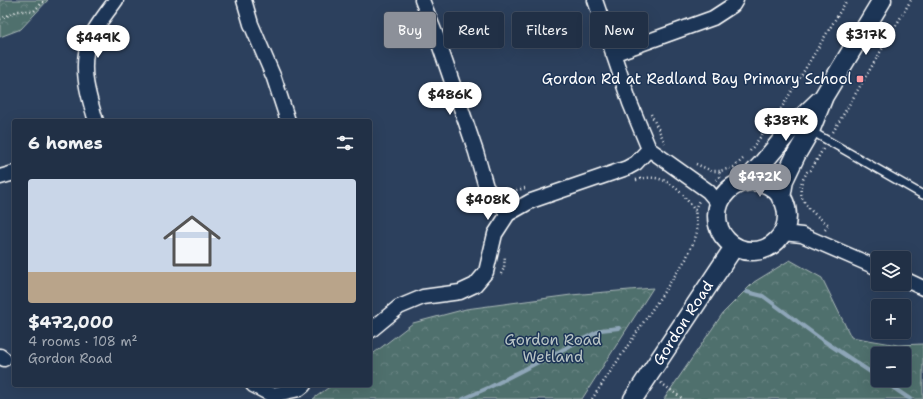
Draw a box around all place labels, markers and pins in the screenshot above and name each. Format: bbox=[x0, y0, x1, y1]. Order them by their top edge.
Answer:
pin: $317K bbox=[838, 22, 894, 56]
pin: $449K bbox=[70, 25, 126, 59]
place label: Gordon Rd at Redland Bay Primary School bbox=[542, 69, 852, 89]
marker: Gordon Rd at Redland Bay Primary School bbox=[855, 74, 865, 84]
pin: $486K bbox=[422, 82, 478, 116]
pin: $387K bbox=[758, 108, 814, 142]
pin: $472K bbox=[732, 164, 788, 198]
pin: $408K bbox=[460, 187, 516, 221]

